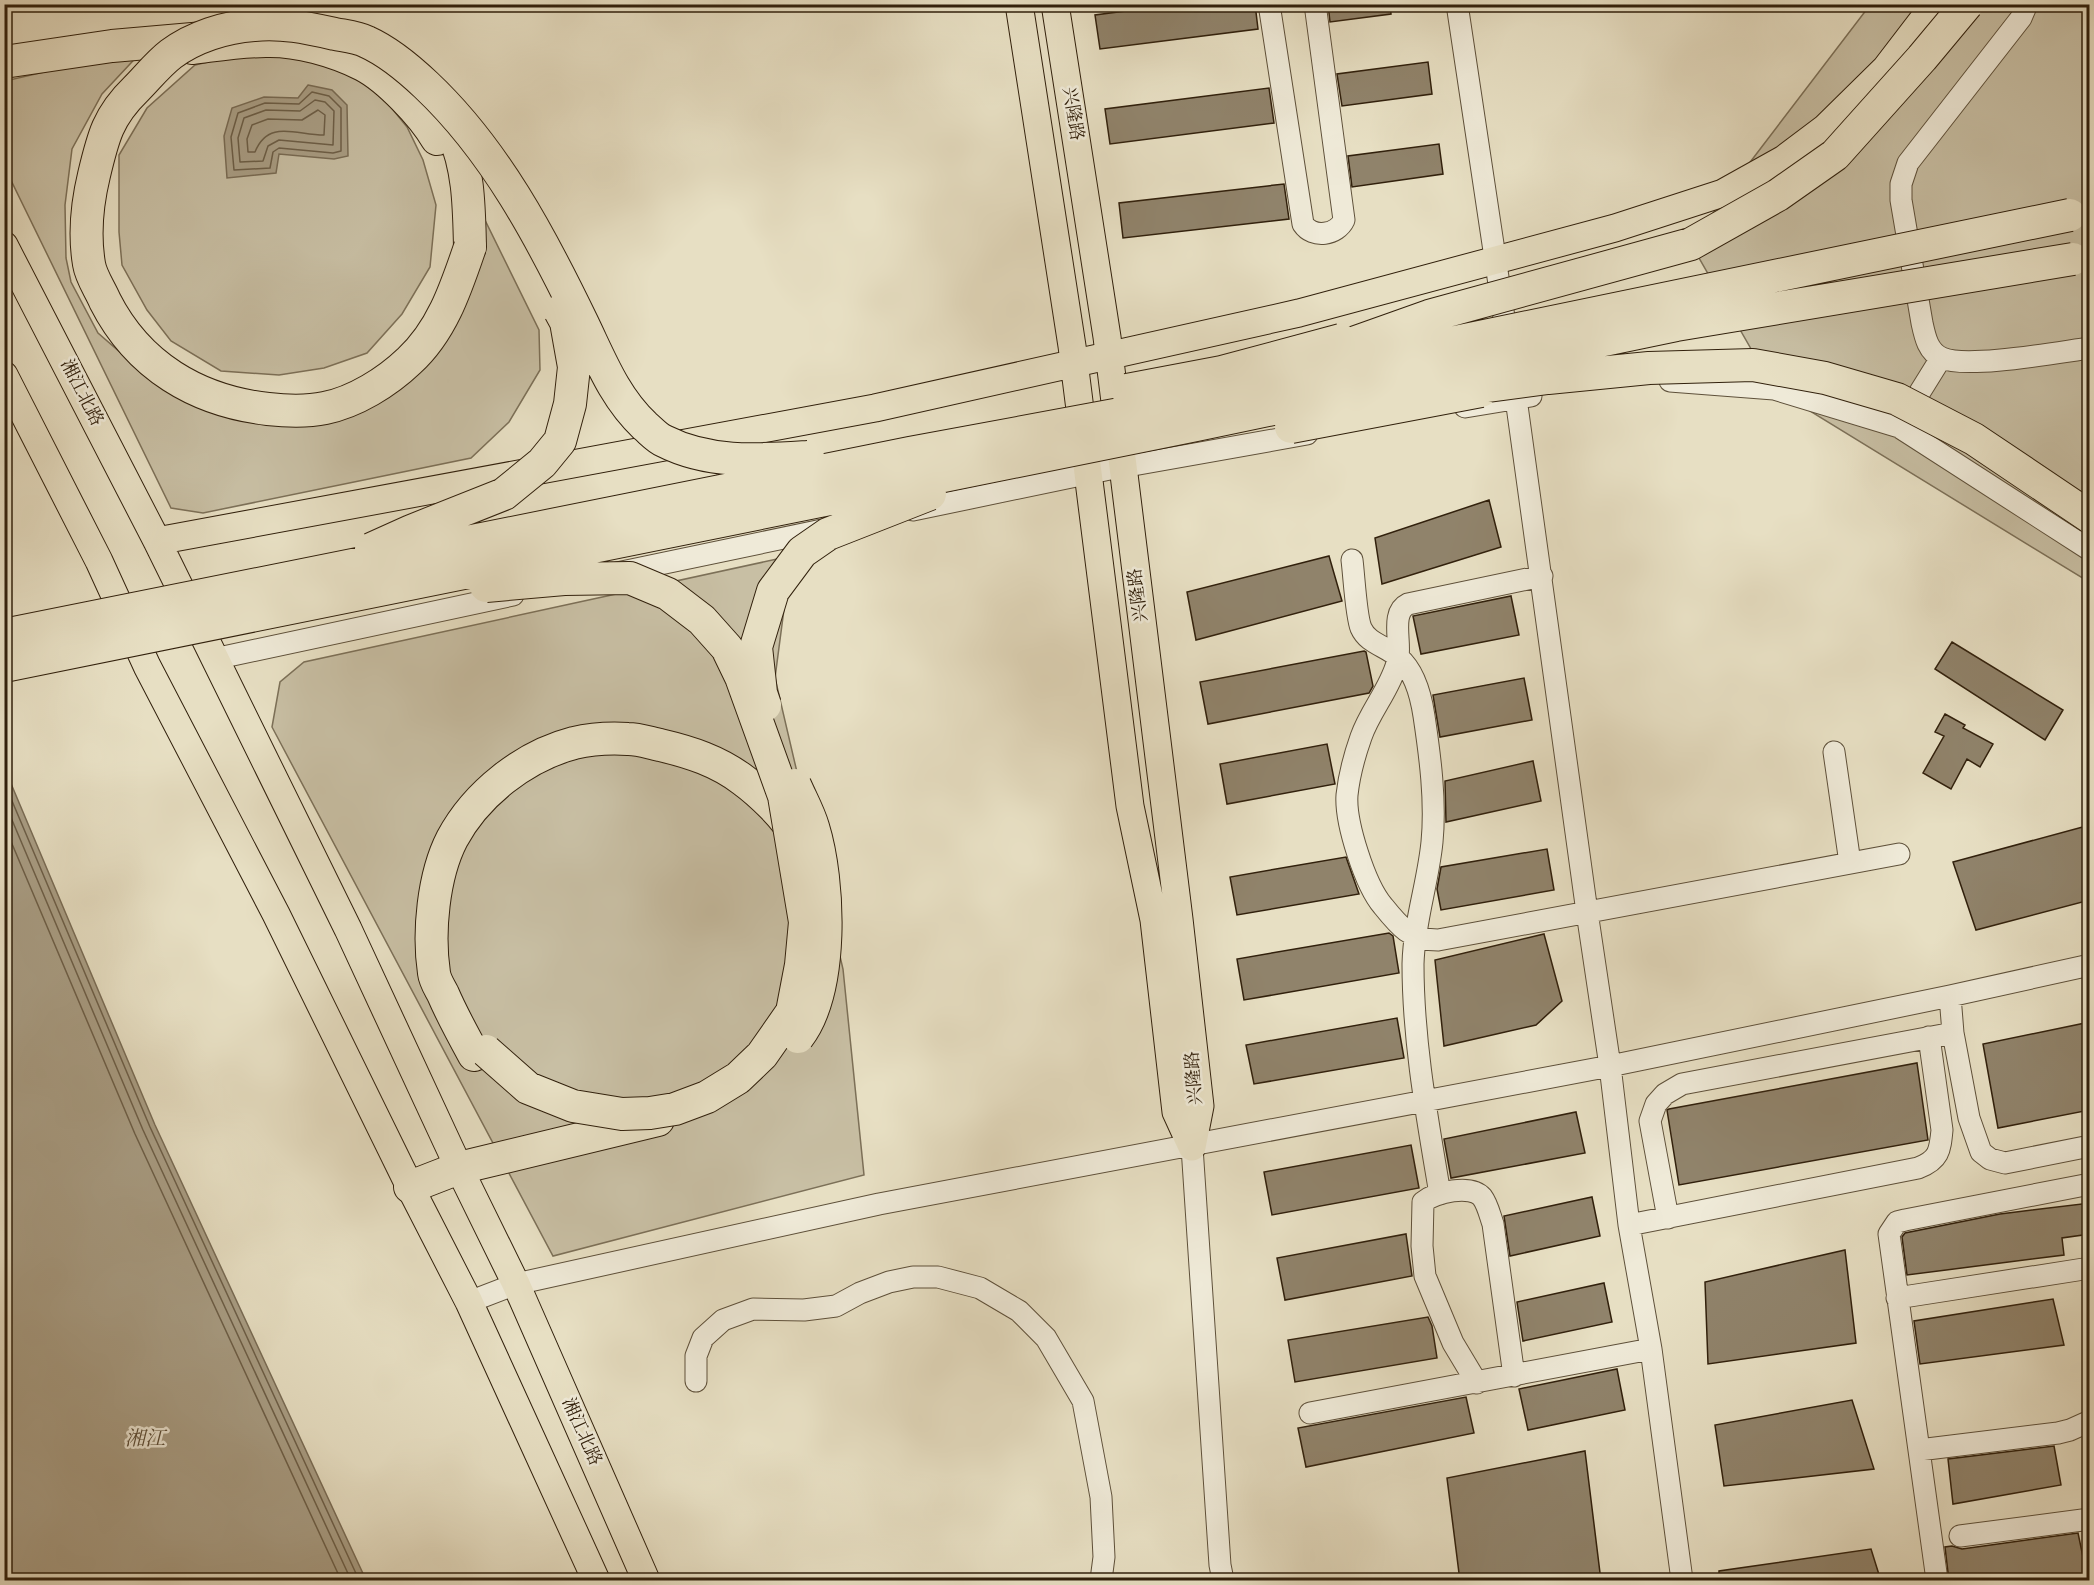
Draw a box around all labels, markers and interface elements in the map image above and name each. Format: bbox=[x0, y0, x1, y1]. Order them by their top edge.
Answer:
street label: 兴隆路 bbox=[1056, 86, 1088, 142]
street label: 湘江北路 bbox=[54, 356, 108, 430]
street label: 兴隆路 bbox=[1124, 567, 1154, 623]
street label: 兴隆路 bbox=[1182, 1050, 1208, 1106]
street label: 湘江北路 bbox=[556, 1394, 606, 1470]
water label: 湘江 bbox=[125, 1427, 168, 1452]

